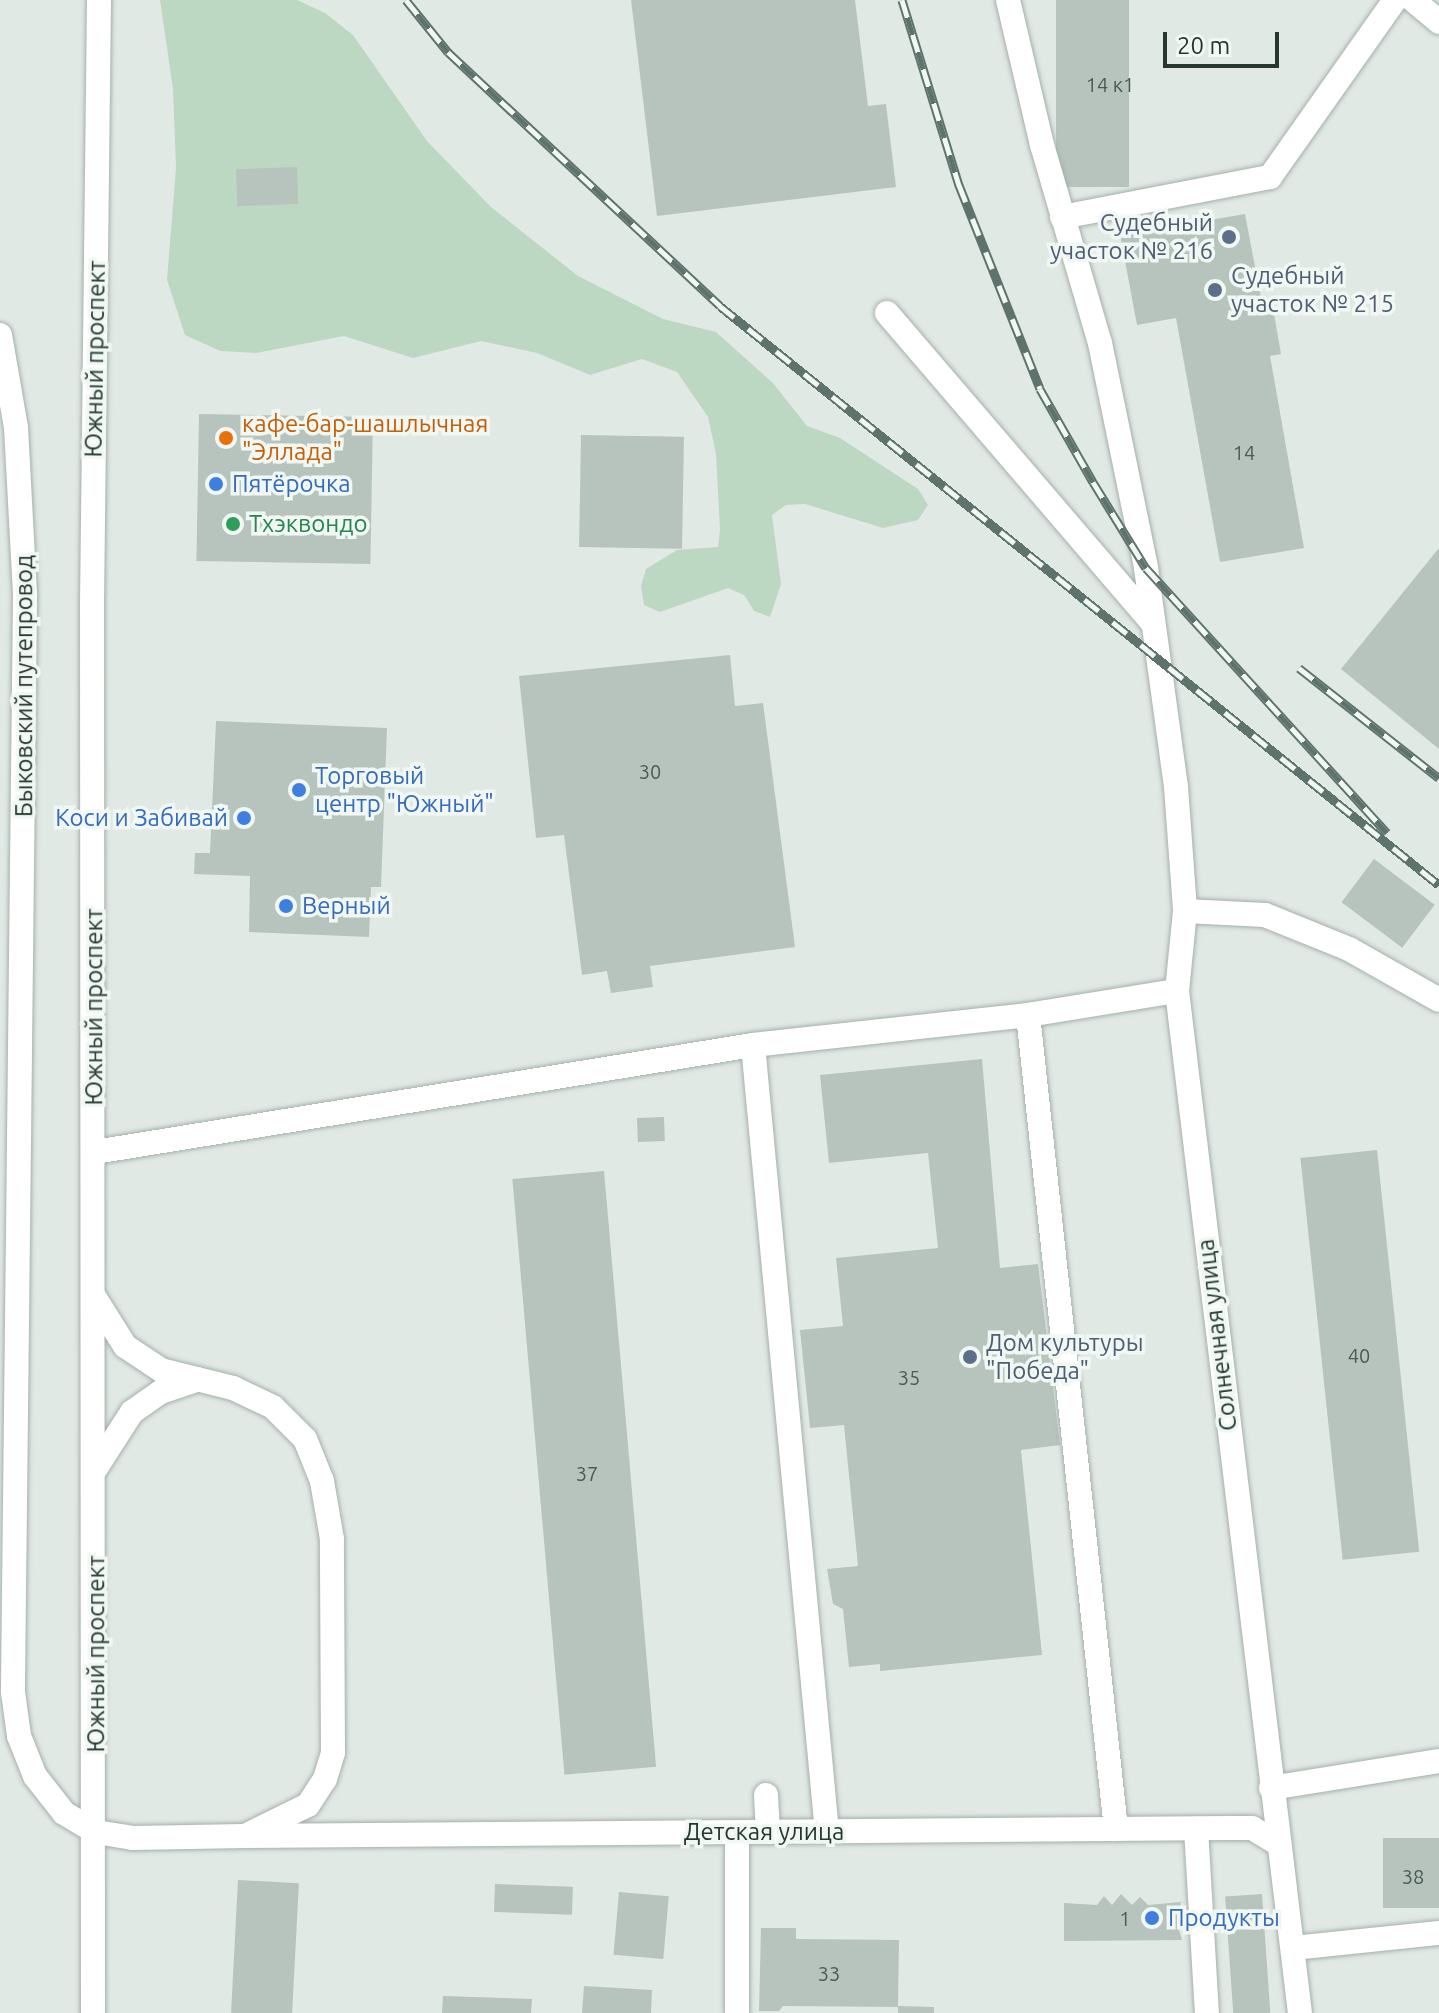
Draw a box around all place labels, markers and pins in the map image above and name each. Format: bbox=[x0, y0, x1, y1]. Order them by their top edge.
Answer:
place label: Судебный участок № 216 bbox=[1050, 209, 1213, 265]
marker: Судебный участок № 216 bbox=[1220, 228, 1238, 246]
place label: Судебный участок № 215 bbox=[1231, 262, 1394, 318]
marker: Судебный участок № 215 bbox=[1206, 281, 1224, 299]
place label: кафе-бар-шашлычная "Эллада" bbox=[242, 410, 488, 466]
marker: кафе-бар-шашлычная "Эллада" bbox=[217, 429, 235, 447]
place label: Пятёрочка bbox=[232, 470, 351, 498]
marker: Пятёрочка bbox=[207, 475, 225, 493]
place label: Тхэквондо bbox=[249, 510, 367, 538]
marker: Тхэквондо bbox=[224, 515, 242, 533]
place label: Торговый центр "Южный" bbox=[315, 762, 494, 818]
marker: Торговый центр "Южный" bbox=[290, 781, 308, 799]
place label: Коси и Забивай bbox=[55, 804, 228, 832]
marker: Коси и Забивай bbox=[235, 809, 253, 827]
place label: Верный bbox=[302, 892, 391, 920]
marker: Верный bbox=[277, 897, 295, 915]
place label: Дом культуры "Победа" bbox=[986, 1329, 1144, 1385]
marker: Дом культуры "Победа" bbox=[961, 1348, 979, 1366]
place label: Продукты bbox=[1168, 1904, 1280, 1932]
marker: Продукты bbox=[1143, 1909, 1161, 1927]

